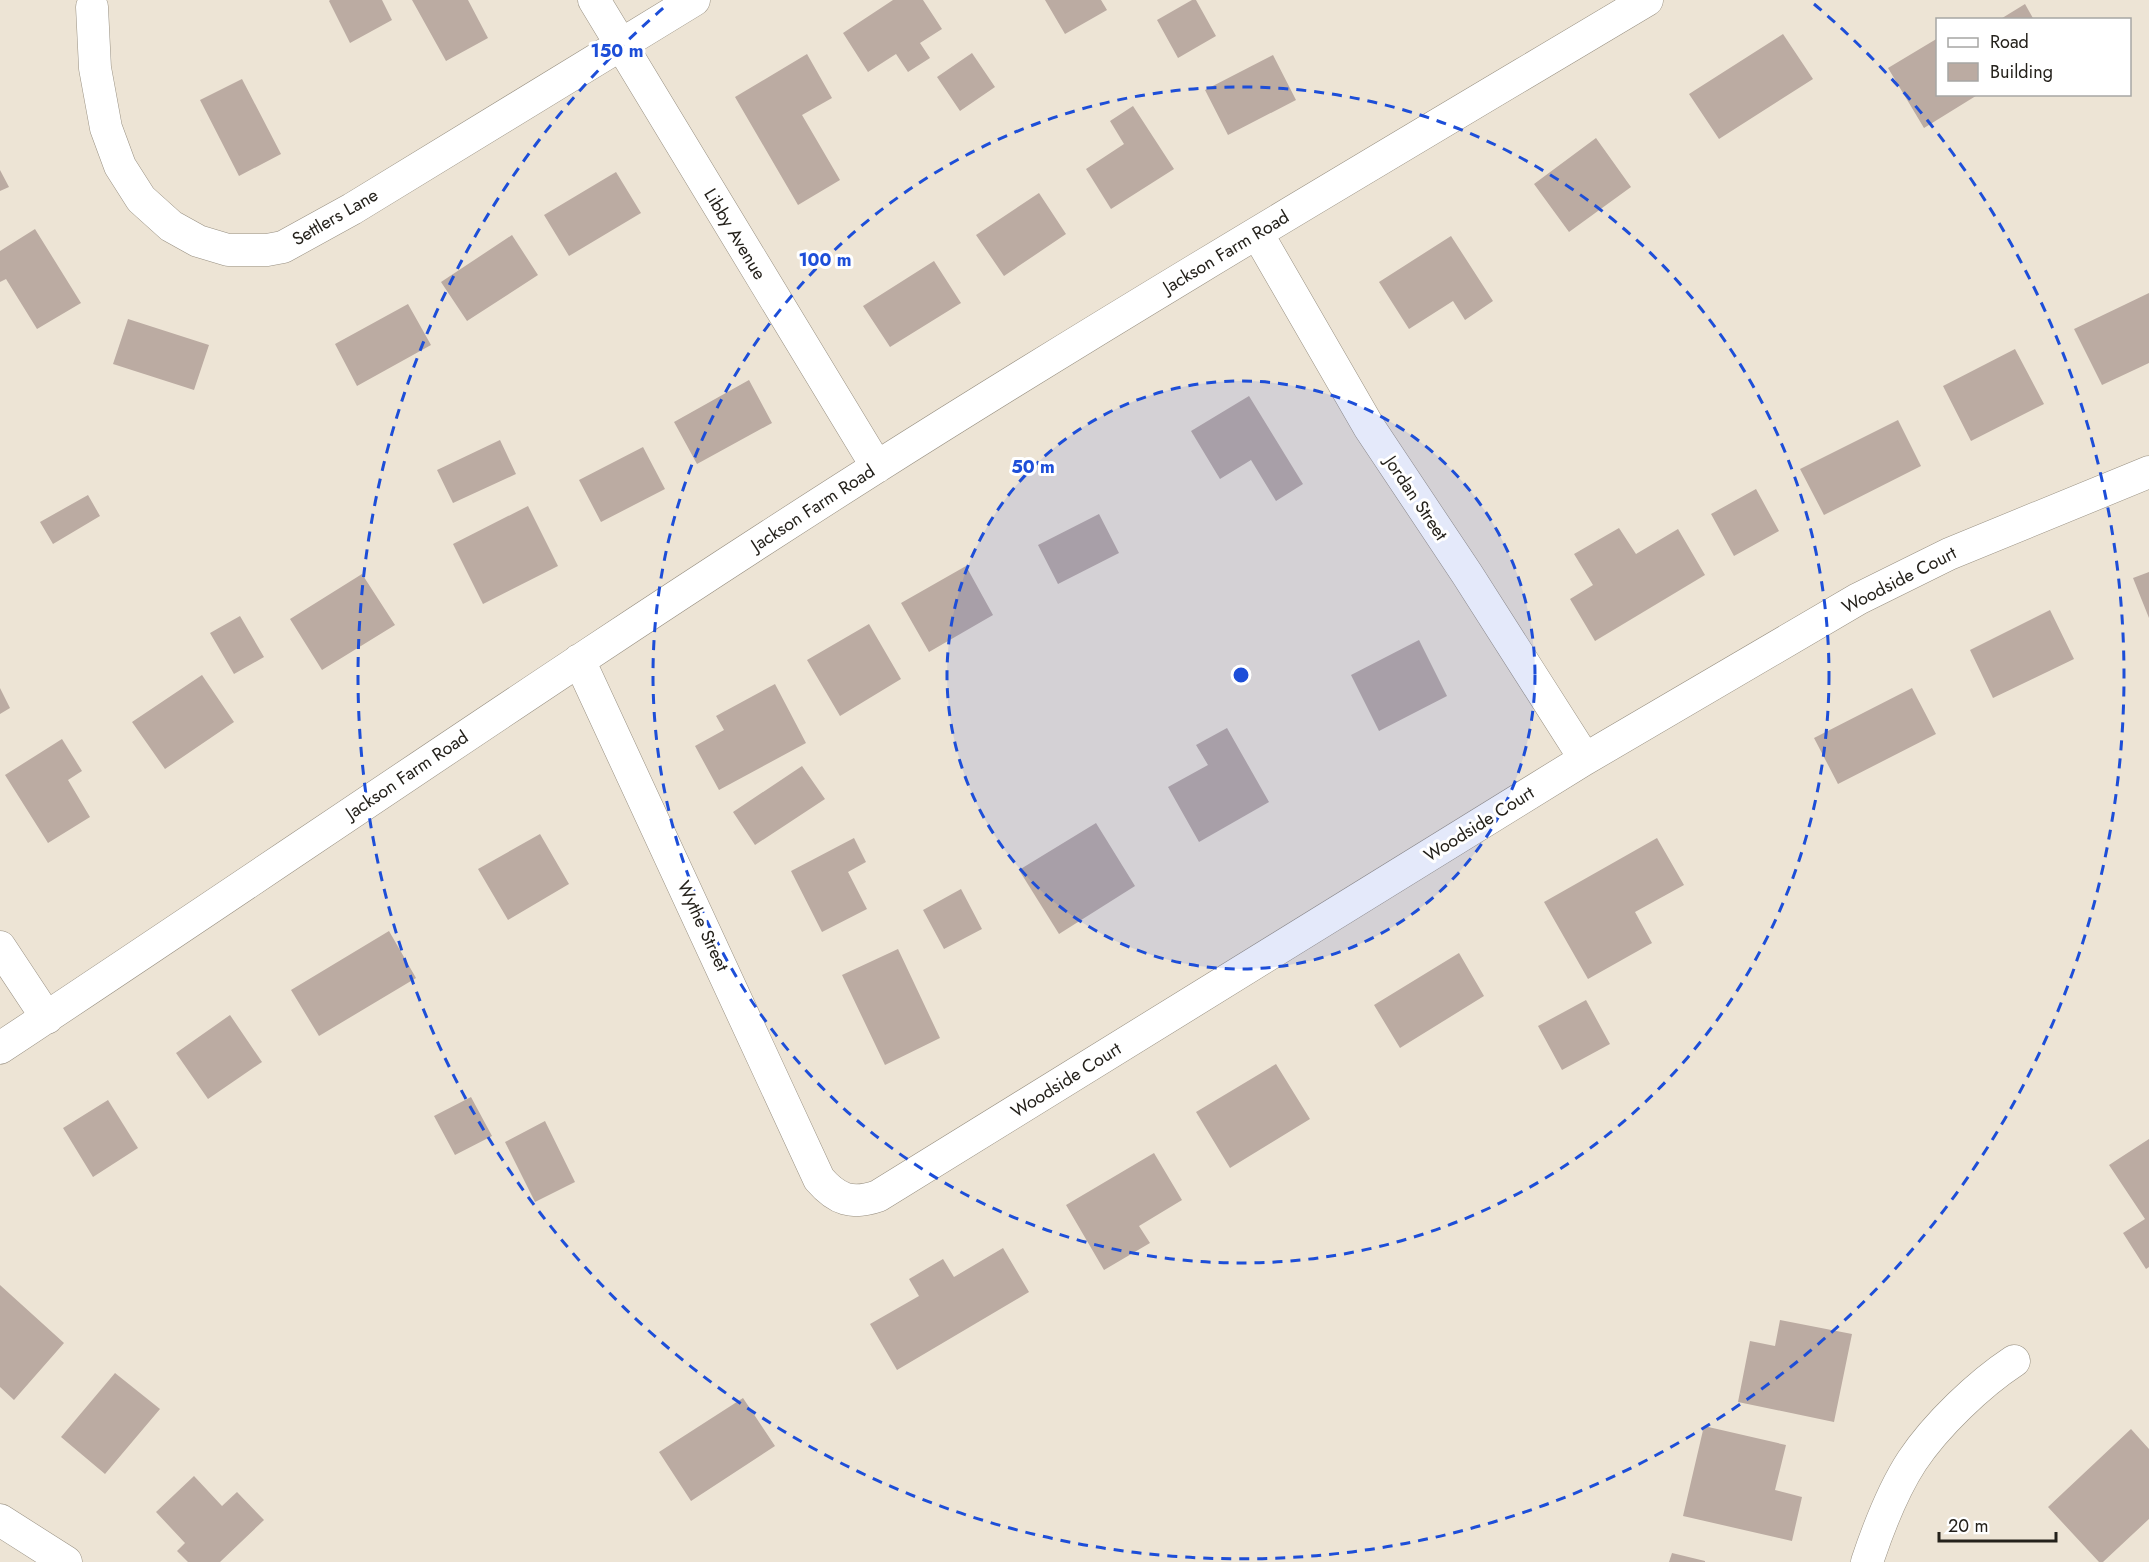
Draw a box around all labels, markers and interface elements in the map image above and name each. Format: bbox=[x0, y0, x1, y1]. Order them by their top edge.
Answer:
legend bbox=[1936, 18, 2131, 96]
text: Road bbox=[1990, 29, 2029, 55]
text: 150 m bbox=[591, 38, 643, 64]
text: Building bbox=[1990, 59, 2053, 85]
street label: Settlers Lane bbox=[287, 182, 383, 252]
street label: Libby Avenue bbox=[697, 183, 773, 285]
street label: Jackson Farm Road bbox=[1156, 204, 1294, 301]
text: 100 m bbox=[798, 247, 852, 273]
street label: Jordan Street bbox=[1377, 449, 1454, 546]
text: 50 m bbox=[1011, 454, 1055, 480]
street label: Jackson Farm Road bbox=[744, 458, 880, 559]
street label: Woodside Court bbox=[1837, 540, 1961, 620]
centre of rings bbox=[1231, 665, 1251, 685]
street label: Jackson Farm Road bbox=[339, 724, 474, 827]
street label: Woodside Court bbox=[1419, 779, 1540, 868]
street label: Wythe Street bbox=[671, 876, 736, 976]
street label: Woodside Court bbox=[1006, 1035, 1127, 1124]
scale bar bbox=[1939, 1505, 2056, 1543]
text: 20 m bbox=[1948, 1513, 1988, 1539]

